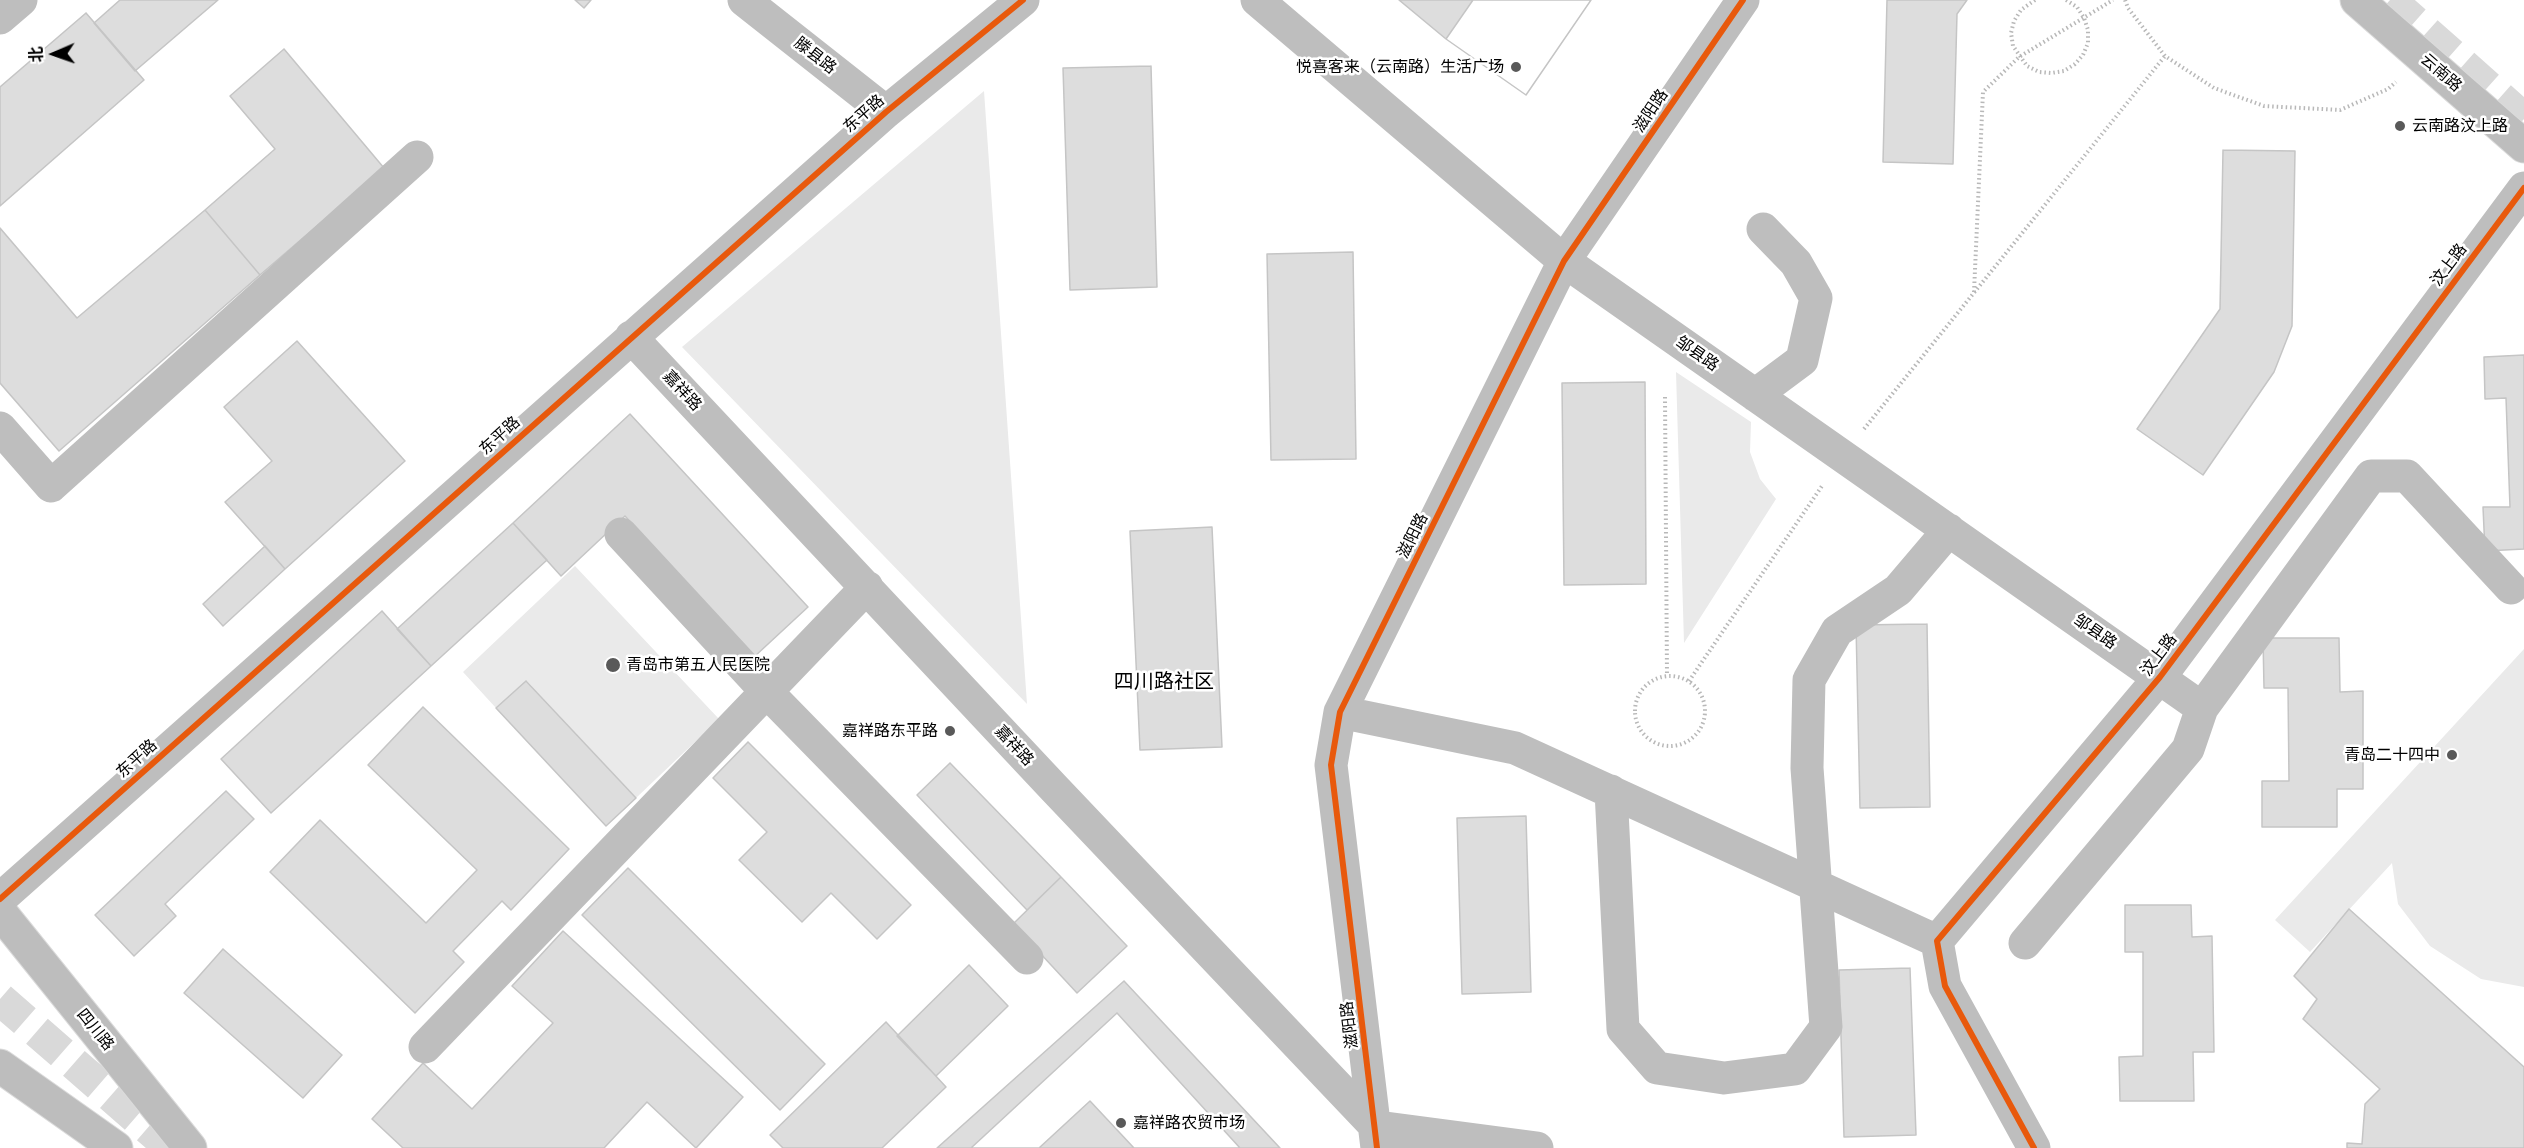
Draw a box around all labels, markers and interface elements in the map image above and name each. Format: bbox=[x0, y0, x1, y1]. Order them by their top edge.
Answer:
north arrow bbox=[24, 24, 84, 84]
street label: 滕县路 bbox=[790, 34, 840, 78]
text: 北 bbox=[26, 46, 46, 63]
street label: 云南路 bbox=[2417, 50, 2465, 96]
place label: 悦喜客来（云南路）生活广场 bbox=[1296, 57, 1504, 77]
marker: 悦喜客来（云南路）生活广场 bbox=[1509, 60, 1523, 74]
street label: 滋阳路 bbox=[1630, 86, 1672, 136]
street label: 东平路 bbox=[840, 91, 888, 137]
place label: 云南路汶上路 bbox=[2412, 116, 2508, 136]
marker: 云南路汶上路 bbox=[2393, 119, 2407, 133]
street label: 汶上路 bbox=[2427, 240, 2471, 290]
street label: 邹县路 bbox=[1672, 332, 1722, 376]
street label: 嘉祥路 bbox=[659, 367, 705, 415]
street label: 东平路 bbox=[476, 413, 524, 459]
street label: 滋阳路 bbox=[1394, 510, 1432, 562]
street label: 邹县路 bbox=[2070, 610, 2120, 654]
street label: 汶上路 bbox=[2137, 630, 2181, 680]
place label: 青岛市第五人民医院 bbox=[626, 655, 770, 675]
marker: 青岛市第五人民医院 bbox=[604, 656, 622, 674]
district label: 四川路社区 bbox=[1114, 670, 1214, 694]
place label: 嘉祥路东平路 bbox=[842, 721, 938, 741]
street label: 嘉祥路 bbox=[991, 722, 1037, 770]
marker: 嘉祥路东平路 bbox=[943, 724, 957, 738]
street label: 东平路 bbox=[113, 736, 161, 782]
place label: 青岛二十四中 bbox=[2344, 745, 2440, 765]
marker: 青岛二十四中 bbox=[2445, 748, 2459, 762]
street label: 滋阳路 bbox=[1338, 1000, 1362, 1050]
street label: 四川路 bbox=[72, 1005, 118, 1055]
place label: 嘉祥路农贸市场 bbox=[1133, 1113, 1245, 1133]
marker: 嘉祥路农贸市场 bbox=[1114, 1116, 1128, 1130]

